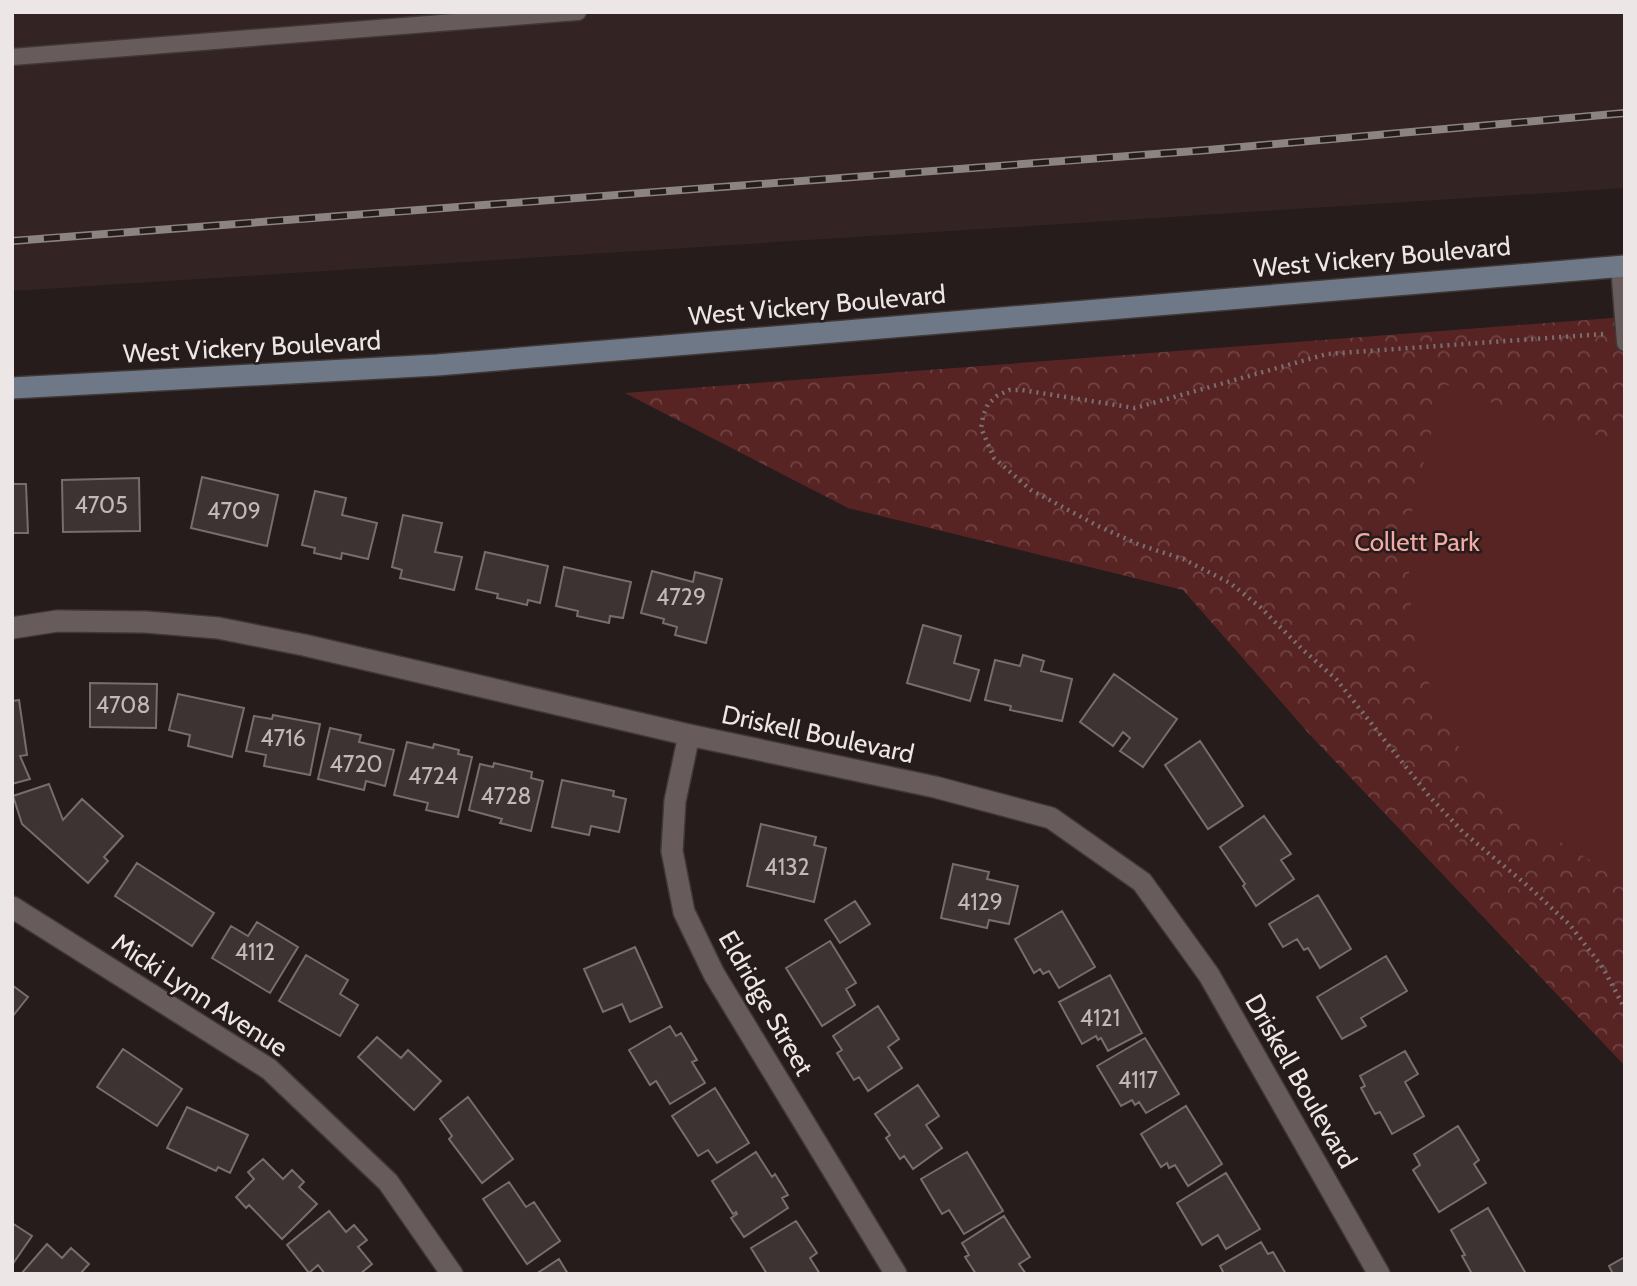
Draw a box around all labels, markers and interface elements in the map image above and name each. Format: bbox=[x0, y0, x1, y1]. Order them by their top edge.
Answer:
street label: West Vickery Boulevard bbox=[1252, 230, 1512, 284]
street label: West Vickery Boulevard bbox=[687, 278, 947, 332]
street label: West Vickery Boulevard bbox=[122, 324, 382, 370]
house number: 4705 bbox=[74, 491, 128, 519]
house number: 4709 bbox=[207, 497, 261, 525]
park label: Collett Park bbox=[1354, 526, 1480, 558]
house number: 4729 bbox=[656, 583, 706, 611]
house number: 4708 bbox=[96, 691, 150, 719]
street label: Driskell Boulevard bbox=[719, 698, 917, 770]
house number: 4716 bbox=[260, 724, 306, 752]
house number: 4720 bbox=[330, 750, 382, 778]
house number: 4724 bbox=[408, 762, 458, 790]
house number: 4728 bbox=[481, 782, 531, 810]
house number: 4132 bbox=[764, 853, 810, 881]
house number: 4129 bbox=[957, 888, 1003, 916]
street label: Eldridge Street bbox=[712, 925, 820, 1081]
street label: Micki Lynn Avenue bbox=[106, 926, 294, 1064]
house number: 4112 bbox=[235, 938, 275, 966]
street label: Driskell Boulevard bbox=[1238, 988, 1364, 1174]
house number: 4121 bbox=[1080, 1004, 1120, 1032]
house number: 4117 bbox=[1118, 1066, 1158, 1094]

